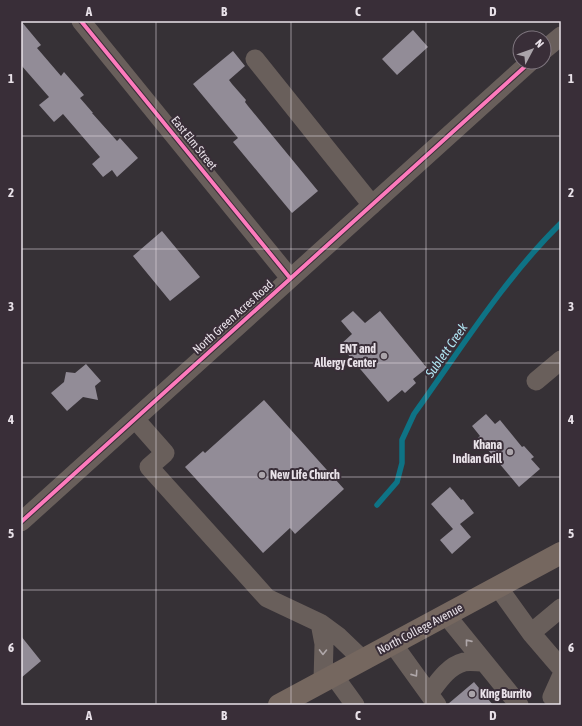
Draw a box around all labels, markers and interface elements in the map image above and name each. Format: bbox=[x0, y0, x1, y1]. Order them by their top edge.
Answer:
text: A bbox=[85, 4, 93, 19]
text: B bbox=[221, 4, 228, 19]
text: C bbox=[355, 4, 361, 19]
text: D bbox=[489, 4, 497, 19]
north arrow bbox=[512, 30, 552, 70]
text: N bbox=[533, 37, 546, 50]
text: 1 bbox=[8, 71, 14, 86]
text: 1 bbox=[568, 71, 574, 86]
street label: East Elm Street bbox=[168, 113, 220, 173]
text: 2 bbox=[8, 185, 14, 200]
text: 2 bbox=[568, 185, 574, 200]
street label: North Green Acres Road bbox=[190, 277, 276, 357]
text: 3 bbox=[8, 299, 14, 314]
text: 3 bbox=[568, 299, 574, 314]
water label: Sublett Creek bbox=[422, 320, 471, 381]
place label: ENT and Allergy Center bbox=[314, 342, 376, 370]
marker: ENT and Allergy Center bbox=[379, 351, 389, 361]
text: 4 bbox=[7, 412, 14, 427]
text: 4 bbox=[567, 412, 574, 427]
place label: Khana Indian Grill bbox=[453, 438, 503, 466]
marker: Khana Indian Grill bbox=[505, 447, 515, 457]
place label: New Life Church bbox=[270, 468, 340, 482]
marker: New Life Church bbox=[257, 470, 267, 480]
text: 5 bbox=[8, 526, 14, 541]
text: 5 bbox=[568, 526, 574, 541]
street label: North College Avenue bbox=[375, 601, 465, 657]
one-way arrow bbox=[465, 639, 472, 647]
text: 6 bbox=[8, 640, 14, 655]
text: 6 bbox=[568, 640, 574, 655]
one-way arrow bbox=[319, 649, 328, 655]
one-way arrow bbox=[410, 670, 417, 677]
place label: King Burrito bbox=[480, 687, 532, 701]
marker: King Burrito bbox=[467, 689, 477, 699]
text: A bbox=[85, 708, 93, 723]
text: B bbox=[221, 708, 228, 723]
text: C bbox=[355, 708, 361, 723]
text: D bbox=[489, 708, 497, 723]

